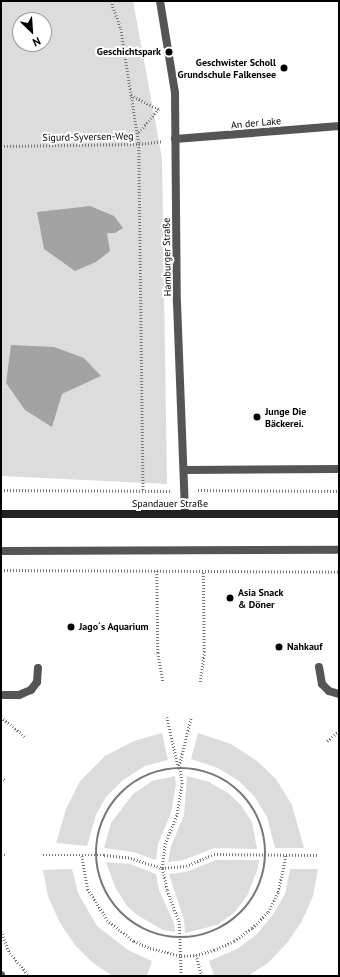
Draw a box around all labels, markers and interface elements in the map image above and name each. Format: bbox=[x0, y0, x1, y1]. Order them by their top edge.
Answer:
north arrow bbox=[12, 12, 52, 52]
text: N bbox=[30, 34, 43, 50]
place label: Geschichtspark bbox=[97, 46, 161, 58]
marker: Geschichtspark bbox=[164, 47, 174, 57]
place label: Geschwister Scholl Grundschule Falkensee bbox=[178, 56, 276, 80]
marker: Geschwister Scholl Grundschule Falkensee bbox=[279, 63, 289, 73]
street label: An der Lake bbox=[230, 115, 282, 131]
street label: Sigurd-Syversen-Weg bbox=[42, 130, 134, 144]
street label: Hamburger Straße bbox=[160, 218, 174, 296]
place label: Junge Die Bäckerei. bbox=[265, 405, 306, 428]
marker: Junge Die Bäckerei. bbox=[252, 412, 262, 422]
street label: Spandauer Straße bbox=[132, 498, 208, 510]
place label: Asia Snack & Döner bbox=[238, 586, 283, 610]
marker: Asia Snack & Döner bbox=[225, 593, 235, 603]
place label: Jago´s Aquarium bbox=[79, 621, 149, 633]
marker: Jago´s Aquarium bbox=[66, 622, 76, 632]
place label: Nahkauf bbox=[287, 641, 322, 653]
marker: Nahkauf bbox=[274, 642, 284, 652]

